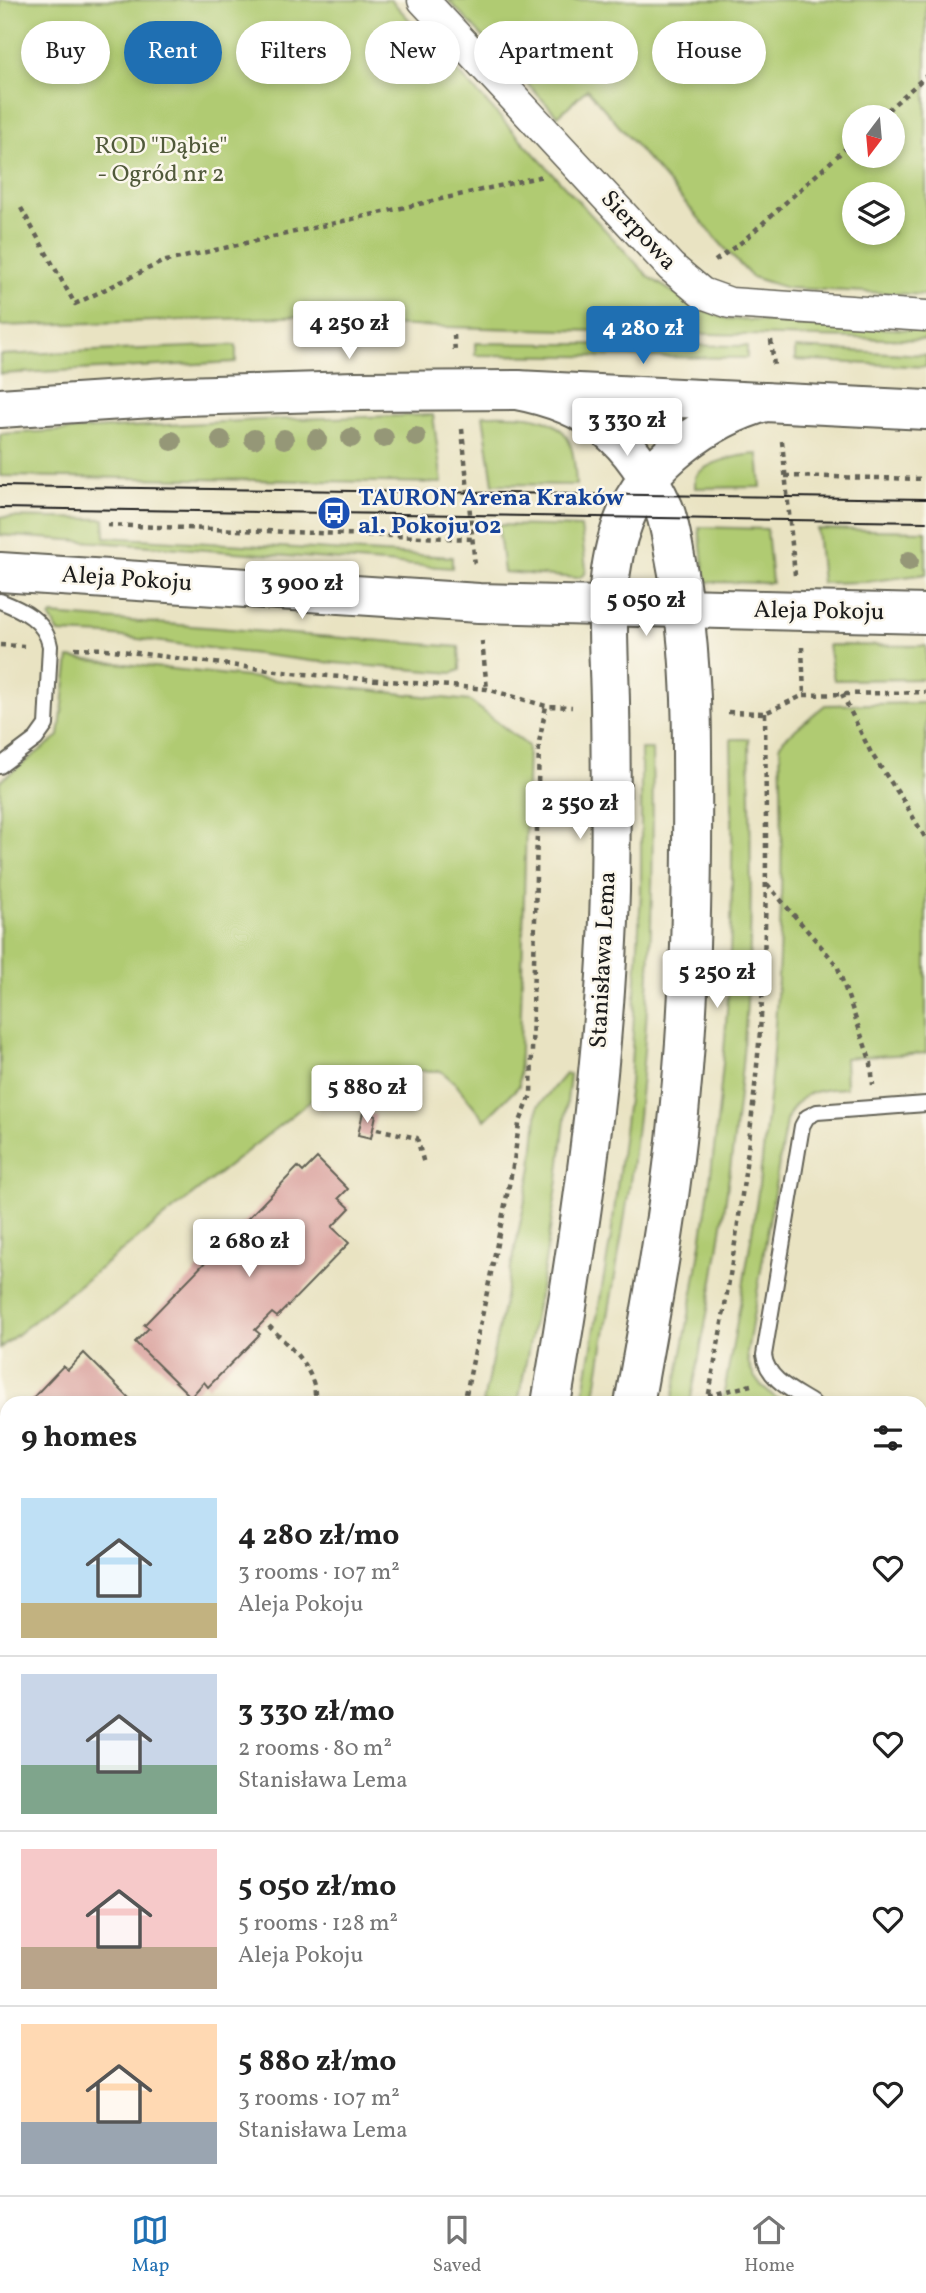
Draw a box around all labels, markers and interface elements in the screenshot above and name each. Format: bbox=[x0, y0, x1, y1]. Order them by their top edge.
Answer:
chip: Buy bbox=[21, 21, 110, 84]
chip: Rent bbox=[124, 21, 222, 84]
chip: Filters bbox=[236, 21, 351, 84]
chip: New bbox=[365, 21, 460, 84]
chip: Apartment bbox=[474, 21, 638, 84]
chip: House bbox=[652, 21, 766, 84]
north arrow bbox=[842, 105, 905, 168]
map controls bbox=[842, 105, 905, 245]
park label: ROD "Dąbie" - Ogród nr 2 bbox=[94, 130, 228, 192]
button: layers bbox=[842, 182, 905, 245]
street label: Sierpowa bbox=[592, 183, 684, 279]
pin: 4 250 zł bbox=[277, 302, 421, 361]
pin: 4 280 zł bbox=[571, 306, 715, 366]
text: 4 250 zł bbox=[309, 308, 389, 340]
text: 4 280 zł bbox=[602, 313, 684, 345]
pin: 3 330 zł bbox=[555, 398, 699, 458]
text: 3 330 zł bbox=[588, 405, 666, 437]
place label: TAURON Arena Kraków al. Pokoju 02 bbox=[358, 482, 624, 544]
bus stop icon: TAURON Arena Kraków al. Pokoju 02 bbox=[315, 494, 353, 532]
street label: Aleja Pokoju bbox=[61, 558, 193, 602]
pin: 3 900 zł bbox=[230, 562, 374, 621]
text: 3 900 zł bbox=[261, 568, 343, 600]
pin: 5 050 zł bbox=[574, 578, 718, 638]
text: 5 050 zł bbox=[607, 585, 685, 617]
street label: Aleja Pokoju bbox=[753, 594, 885, 630]
pin: 2 550 zł bbox=[508, 782, 652, 841]
text: 2 550 zł bbox=[542, 788, 618, 820]
street label: Stanisława Lema bbox=[582, 871, 626, 1049]
pin: 5 250 zł bbox=[645, 950, 789, 1010]
text: 5 250 zł bbox=[679, 957, 755, 989]
pin: 5 880 zł bbox=[295, 1066, 439, 1125]
text: 5 880 zł bbox=[327, 1072, 407, 1104]
pin: 2 680 zł bbox=[177, 1220, 321, 1279]
text: 2 680 zł bbox=[209, 1226, 289, 1258]
text: 9 homes bbox=[21, 1417, 137, 1459]
icon: filters bbox=[869, 1419, 907, 1457]
text: 4 280 zł/mo bbox=[238, 1515, 400, 1557]
icon: home bbox=[77, 1526, 161, 1610]
icon: heart bbox=[869, 1549, 907, 1587]
text: 3 rooms · 107 m² bbox=[238, 1557, 400, 1589]
text: Aleja Pokoju bbox=[238, 1589, 363, 1621]
text: 3 330 zł/mo bbox=[238, 1691, 395, 1733]
icon: home bbox=[77, 1702, 161, 1786]
icon: heart bbox=[869, 1725, 907, 1763]
text: 2 rooms · 80 m² bbox=[238, 1733, 392, 1765]
text: Stanisława Lema bbox=[238, 1765, 408, 1797]
text: 5 050 zł/mo bbox=[238, 1866, 396, 1908]
icon: home bbox=[77, 1877, 161, 1961]
icon: heart bbox=[869, 1900, 907, 1938]
text: 5 rooms · 128 m² bbox=[238, 1908, 398, 1940]
text: Aleja Pokoju bbox=[238, 1940, 363, 1972]
text: 5 880 zł/mo bbox=[238, 2041, 397, 2083]
icon: home bbox=[77, 2052, 161, 2136]
icon: heart bbox=[869, 2075, 907, 2113]
text: 3 rooms · 107 m² bbox=[238, 2083, 400, 2115]
text: Stanisława Lema bbox=[238, 2115, 408, 2147]
tab: Map bbox=[131, 2211, 170, 2279]
tab: Saved bbox=[432, 2211, 481, 2279]
tab: Home bbox=[744, 2211, 795, 2279]

